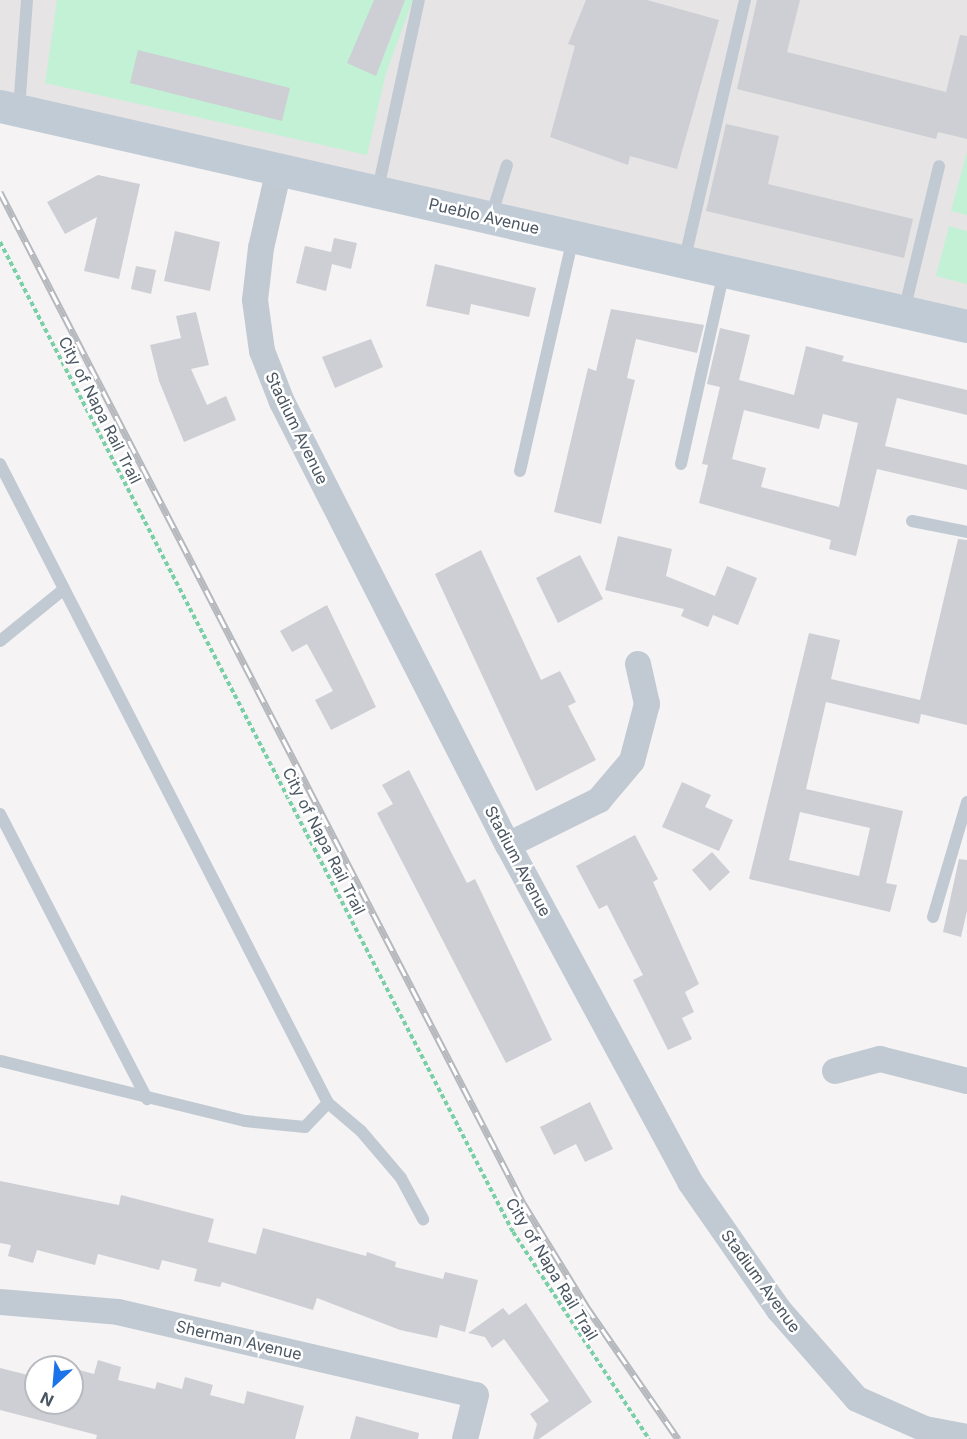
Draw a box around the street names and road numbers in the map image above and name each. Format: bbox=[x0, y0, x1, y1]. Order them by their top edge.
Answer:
street label: Pueblo Avenue bbox=[427, 194, 541, 238]
street label: City of Napa Rail Trail bbox=[55, 333, 145, 487]
street label: Stadium Avenue bbox=[262, 369, 332, 487]
street label: City of Napa Rail Trail bbox=[279, 764, 369, 918]
street label: Stadium Avenue bbox=[481, 802, 555, 920]
street label: City of Napa Rail Trail bbox=[502, 1194, 602, 1344]
street label: Stadium Avenue bbox=[717, 1226, 805, 1336]
street label: Sherman Avenue bbox=[174, 1316, 304, 1364]

